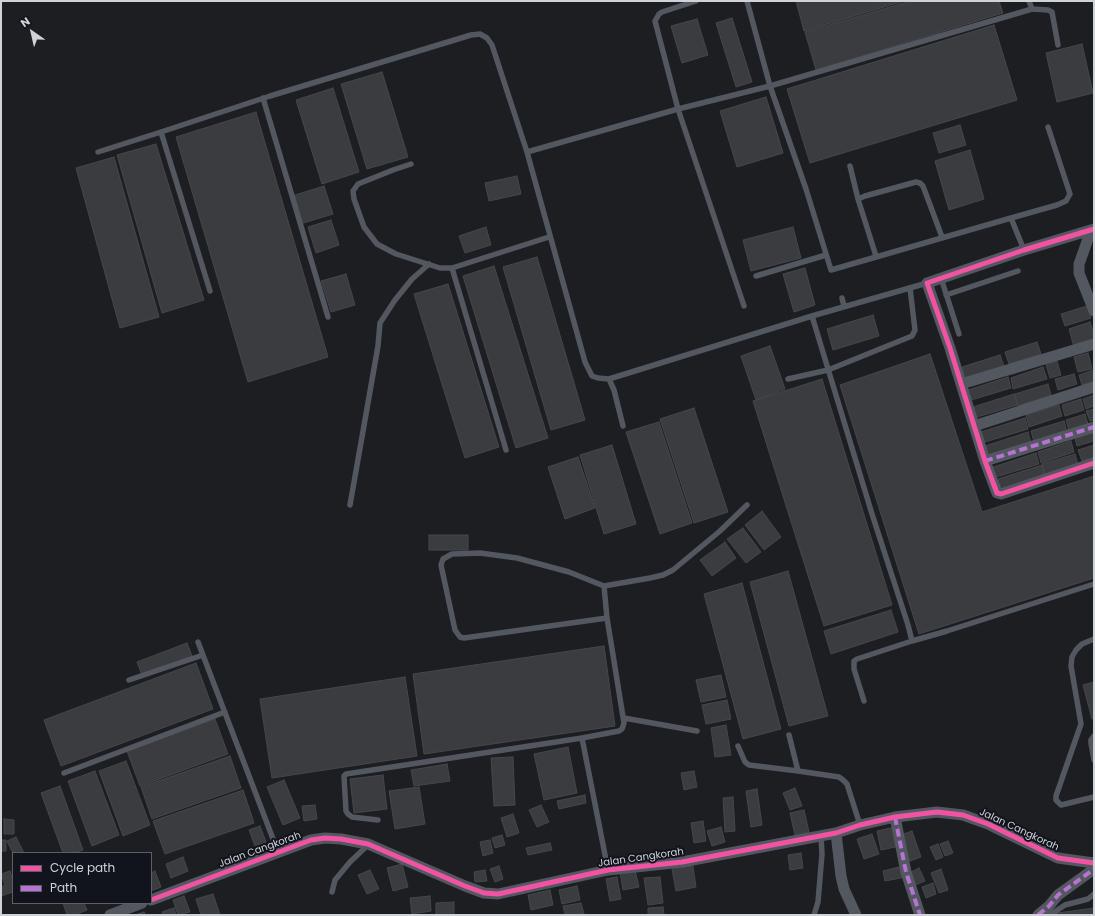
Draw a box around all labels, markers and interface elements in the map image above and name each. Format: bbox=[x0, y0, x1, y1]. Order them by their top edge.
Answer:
north arrow bbox=[12, 12, 52, 52]
text: N bbox=[17, 13, 33, 31]
street label: Jalan Cangkorah bbox=[977, 806, 1061, 854]
street label: Jalan Cangkorah bbox=[217, 830, 303, 870]
street label: Jalan Cangkorah bbox=[597, 846, 685, 870]
legend bbox=[12, 852, 152, 904]
text: Cycle path bbox=[50, 859, 115, 876]
text: Path bbox=[50, 879, 77, 896]

